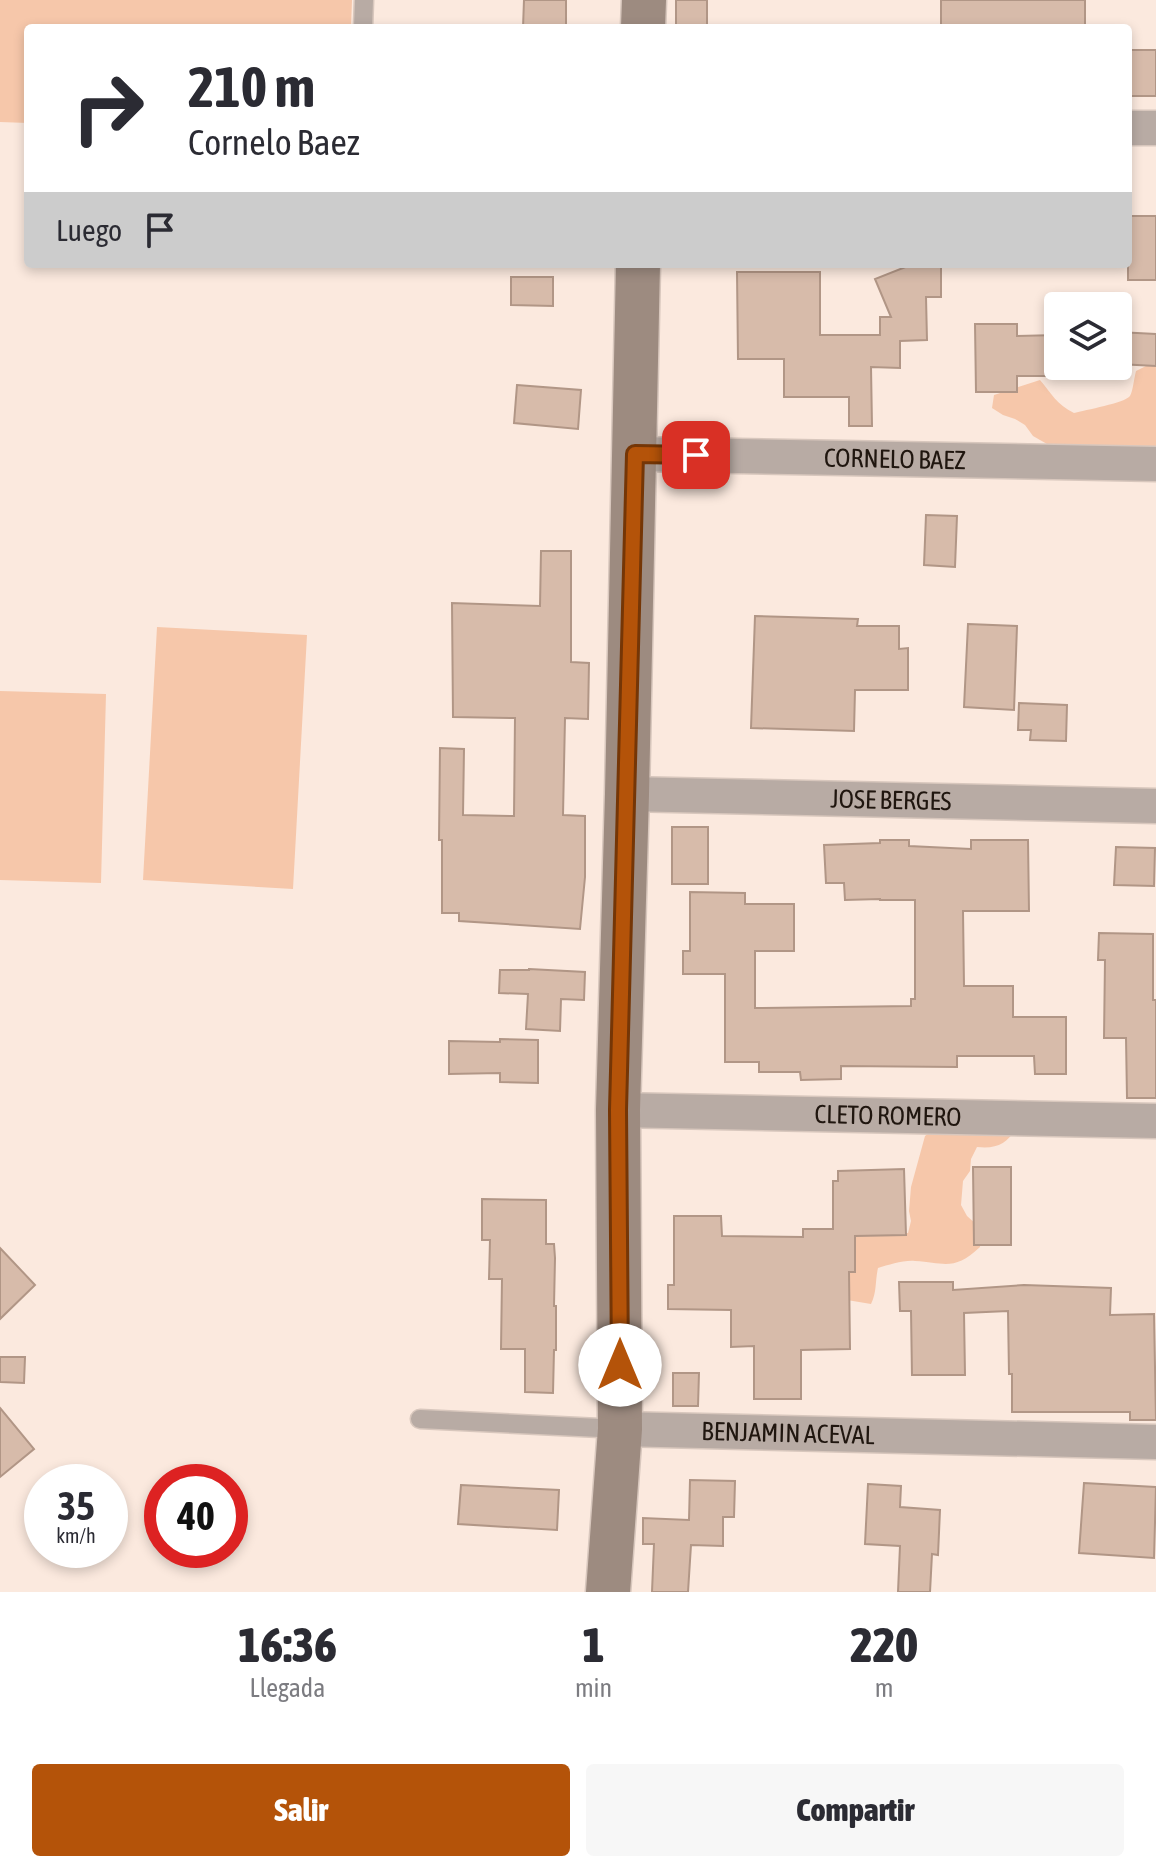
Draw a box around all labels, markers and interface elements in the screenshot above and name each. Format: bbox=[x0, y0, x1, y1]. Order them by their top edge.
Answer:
text: 210 m bbox=[188, 55, 315, 119]
icon: right bbox=[56, 56, 160, 160]
text: Cornelo Baez bbox=[188, 121, 360, 163]
icon: arrive bbox=[138, 208, 182, 252]
text: Luego bbox=[56, 213, 122, 247]
map controls bbox=[1044, 292, 1132, 380]
button: layers bbox=[1044, 292, 1132, 380]
pin bbox=[662, 421, 730, 489]
icon: arrive bbox=[674, 433, 718, 477]
street label: CORNELO BAEZ bbox=[824, 443, 966, 475]
street label: JOSE BERGES bbox=[830, 784, 952, 816]
street label: CLETO ROMERO bbox=[814, 1099, 962, 1132]
position arrow bbox=[578, 1323, 662, 1407]
street label: BENJAMIN ACEVAL bbox=[701, 1416, 875, 1450]
speed limit sign: 40 bbox=[144, 1464, 248, 1568]
text: 35 bbox=[57, 1483, 95, 1528]
text: km/h bbox=[56, 1524, 96, 1547]
text: 16:36 bbox=[238, 1617, 337, 1672]
text: 1 bbox=[582, 1617, 605, 1672]
text: 220 bbox=[850, 1617, 918, 1672]
text: Llegada bbox=[250, 1673, 325, 1703]
text: min bbox=[575, 1673, 612, 1703]
text: m bbox=[875, 1673, 893, 1703]
button: Salir bbox=[32, 1764, 570, 1856]
button: Compartir bbox=[586, 1764, 1124, 1856]

